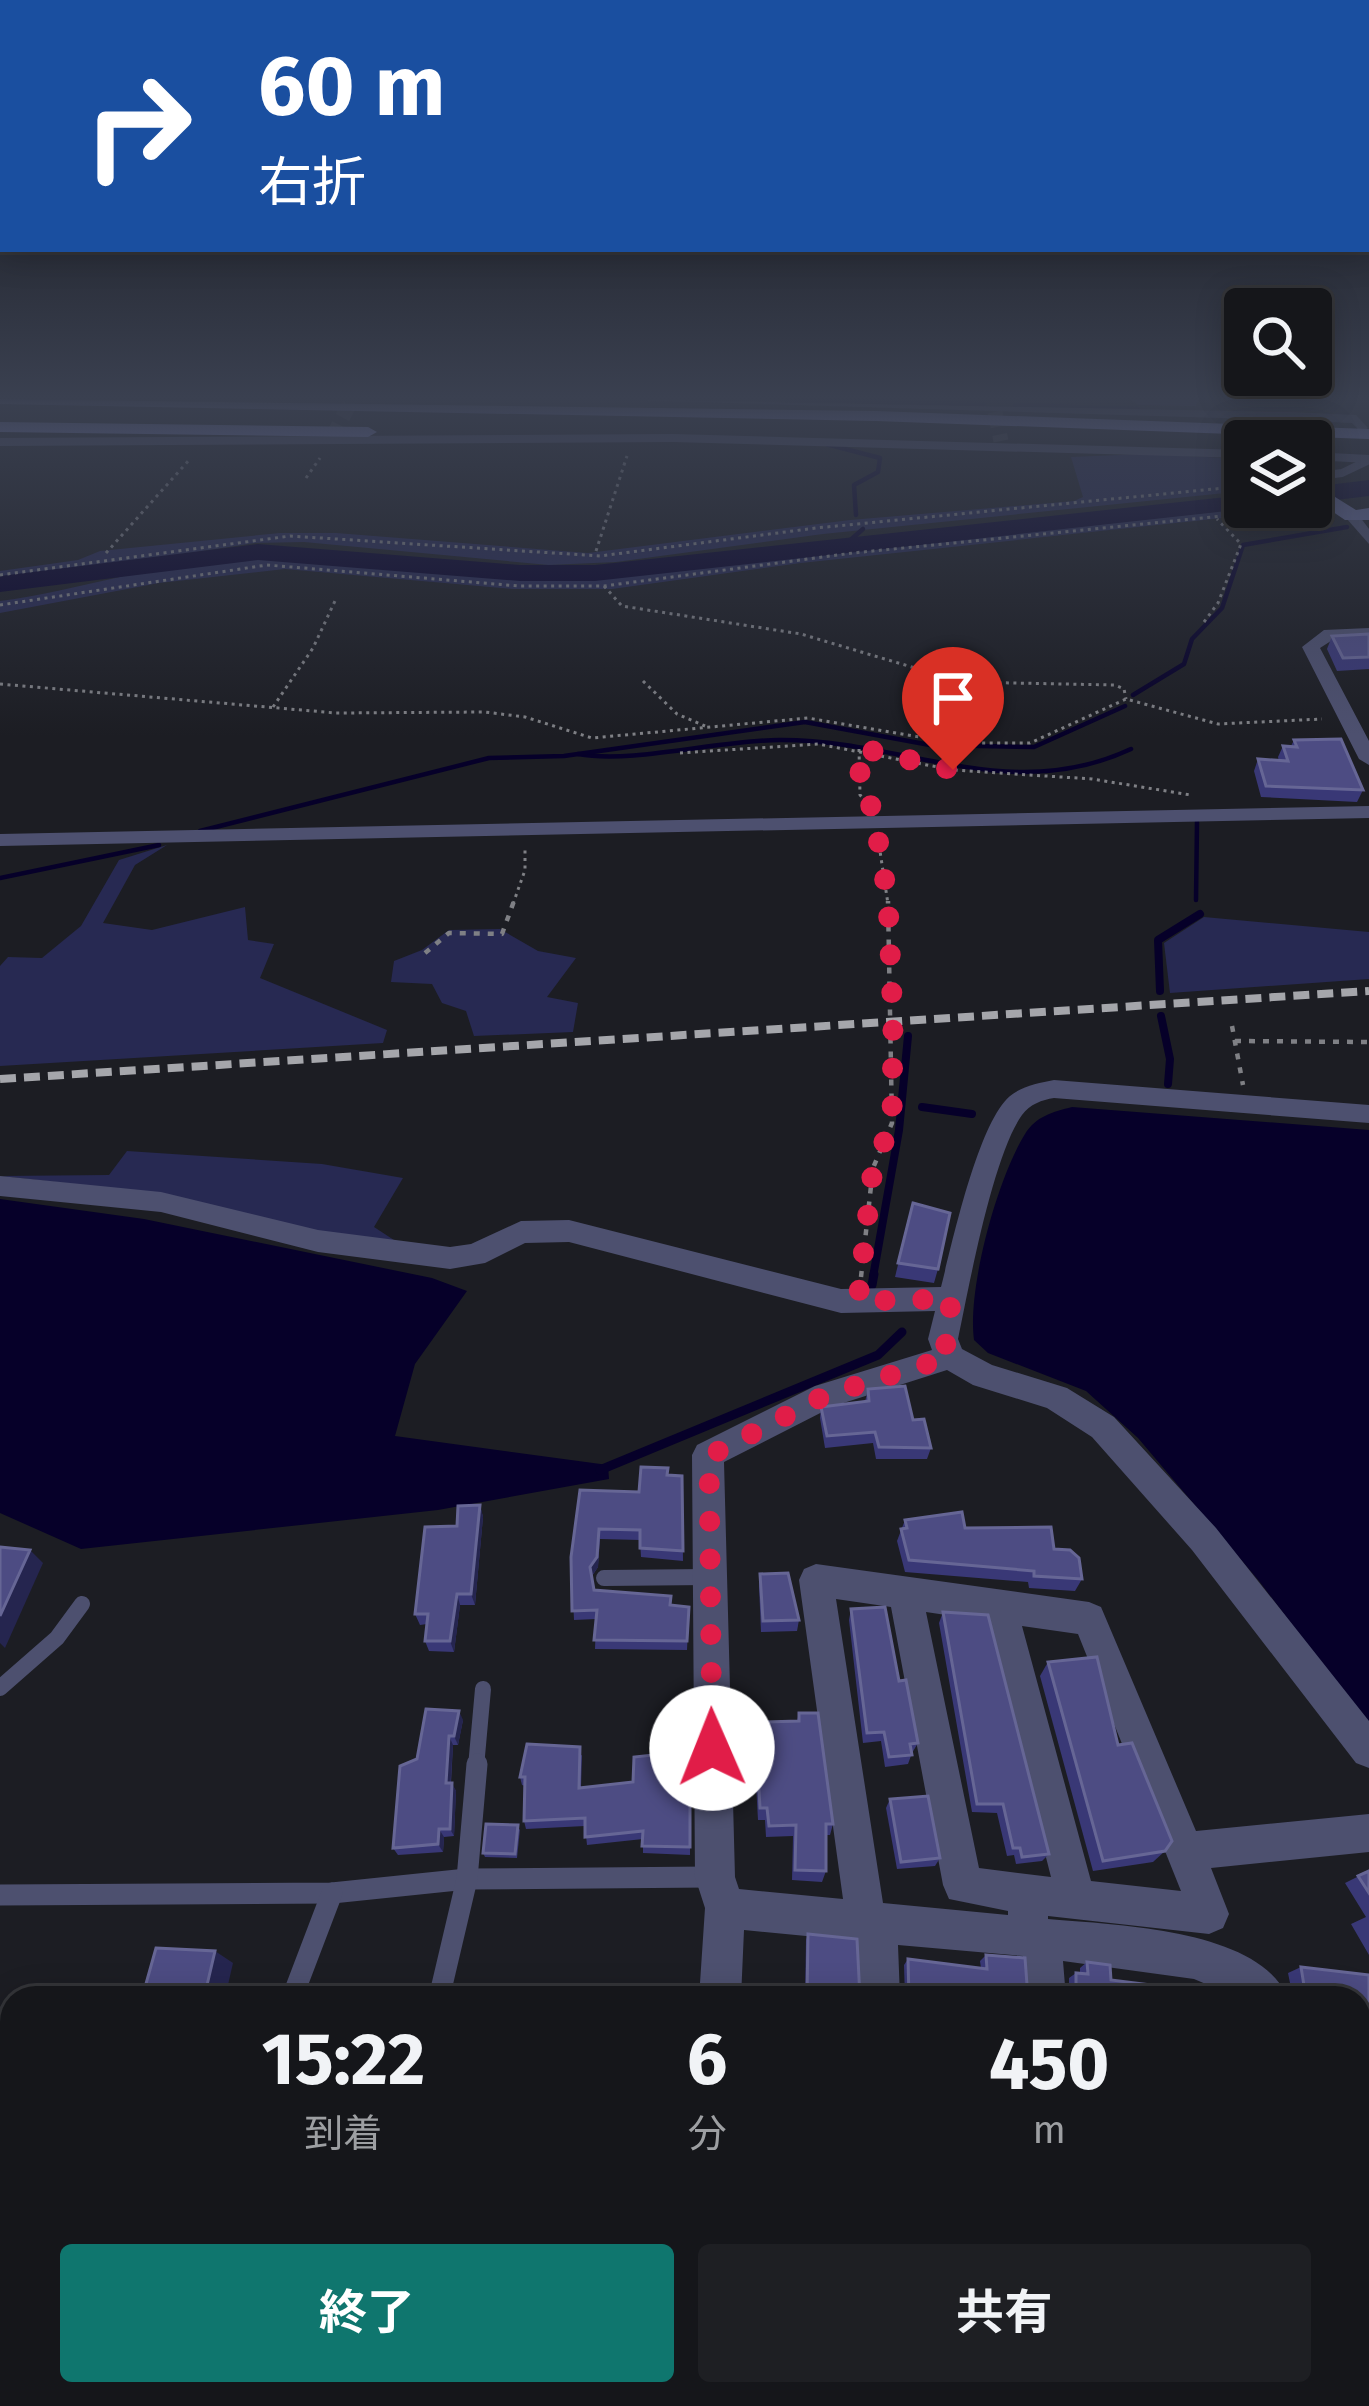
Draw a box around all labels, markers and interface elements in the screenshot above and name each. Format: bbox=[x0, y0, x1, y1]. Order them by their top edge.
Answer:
text: 60 m bbox=[258, 36, 445, 137]
icon: right bbox=[60, 48, 216, 204]
text: 右折 bbox=[258, 151, 366, 215]
map controls bbox=[1224, 288, 1332, 528]
button: search bbox=[1224, 288, 1332, 396]
button: layers bbox=[1224, 420, 1332, 528]
pin bbox=[902, 647, 1004, 770]
icon: arrive bbox=[920, 665, 986, 731]
position arrow bbox=[649, 1685, 775, 1811]
text: 15:22 bbox=[261, 2017, 425, 2103]
text: 6 bbox=[687, 2017, 727, 2103]
text: 450 bbox=[989, 2022, 1109, 2108]
text: m bbox=[1032, 2107, 1066, 2153]
text: 到着 bbox=[304, 2111, 382, 2157]
text: 分 bbox=[688, 2111, 727, 2157]
button: 終了 bbox=[60, 2244, 674, 2382]
button: 共有 bbox=[698, 2244, 1311, 2382]

